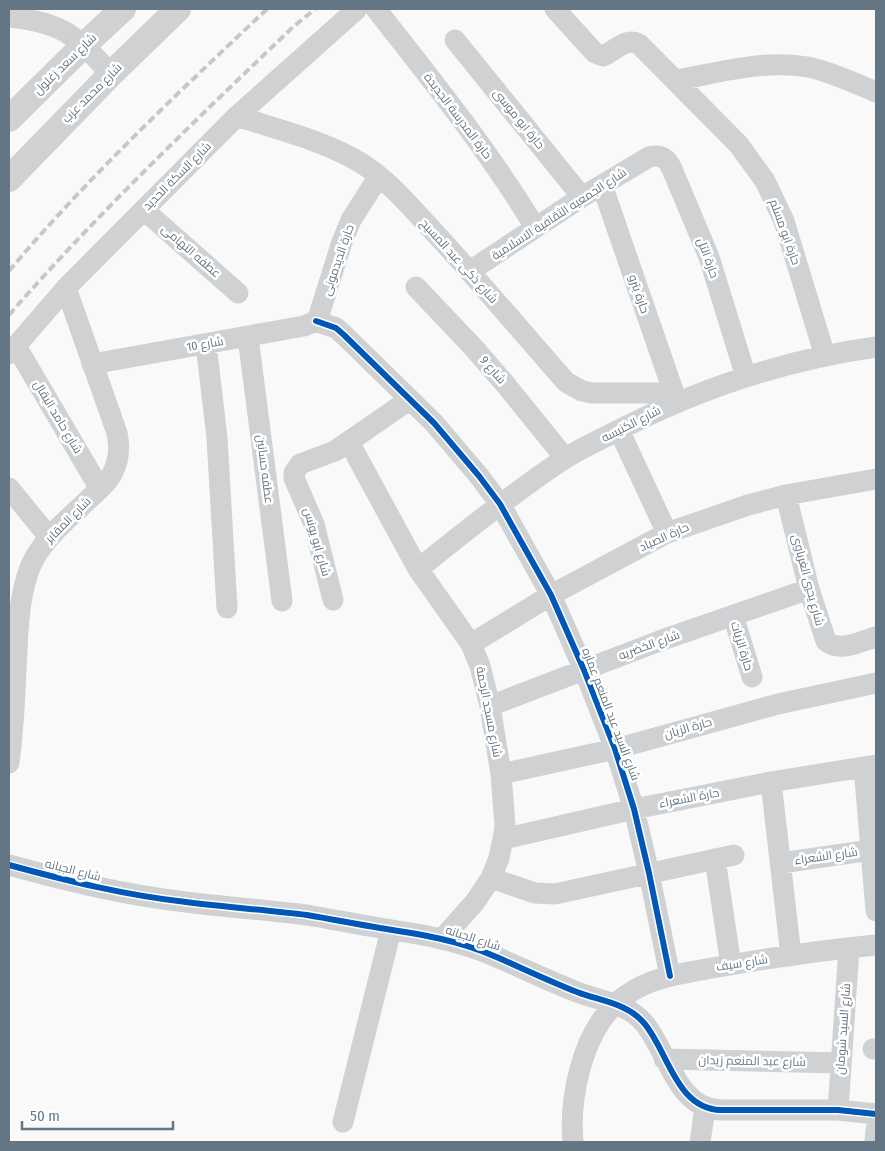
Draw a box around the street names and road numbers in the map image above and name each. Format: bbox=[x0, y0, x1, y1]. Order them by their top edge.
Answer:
street label: شارع سعد زغلول bbox=[31, 31, 100, 98]
street label: شارع محمد عزب bbox=[59, 60, 125, 126]
street label: حارة المدرسة الجديدة bbox=[421, 70, 495, 162]
street label: حارة ابو موسى bbox=[490, 86, 548, 152]
street label: شارع السكة الحديد bbox=[140, 139, 215, 214]
street label: شارع الجمعيه الثقافية الاسلامية bbox=[489, 165, 630, 264]
street label: حارة ابو مسلم bbox=[766, 197, 803, 267]
street label: شارع ذكى عبد المسيح bbox=[417, 216, 501, 307]
street label: عطفه التهامى bbox=[159, 222, 223, 280]
street label: حارة الديدمونى bbox=[319, 223, 357, 297]
street label: حارة التل bbox=[694, 236, 722, 280]
street label: حارة بترو bbox=[626, 273, 652, 315]
street label: شارع 10 bbox=[186, 334, 225, 355]
street label: شارع 9 bbox=[476, 353, 509, 387]
street label: شارع حامد البقال bbox=[30, 378, 85, 457]
street label: شارع الكنيسه bbox=[599, 403, 664, 446]
street label: عطفه حسانين bbox=[254, 434, 276, 504]
street label: شارع المقابر bbox=[42, 494, 94, 547]
street label: شارع ابو يونس bbox=[300, 506, 333, 578]
street label: حارة الصياد bbox=[637, 520, 691, 554]
street label: شارع يحيي الغرباوى bbox=[788, 533, 827, 628]
street label: حارة الزيات bbox=[728, 620, 756, 672]
street label: شارع الخضريه bbox=[616, 627, 682, 664]
street label: شارع السيد عبد المنعم عماره bbox=[578, 646, 643, 783]
street label: شارع مسجد الرحمة bbox=[472, 665, 505, 759]
street label: حارة الزيان bbox=[663, 715, 713, 741]
street label: حارة الشعراء bbox=[658, 785, 720, 811]
street label: شارع الشعراء bbox=[793, 845, 859, 868]
street label: شارع الجبانه bbox=[43, 856, 102, 885]
street label: شارع الجبانه bbox=[443, 923, 502, 954]
street label: شارع سيف bbox=[715, 952, 769, 975]
street label: شارع السيد شومان bbox=[833, 983, 854, 1075]
street label: شارع عبد المنعم زيدان bbox=[698, 1053, 806, 1070]

